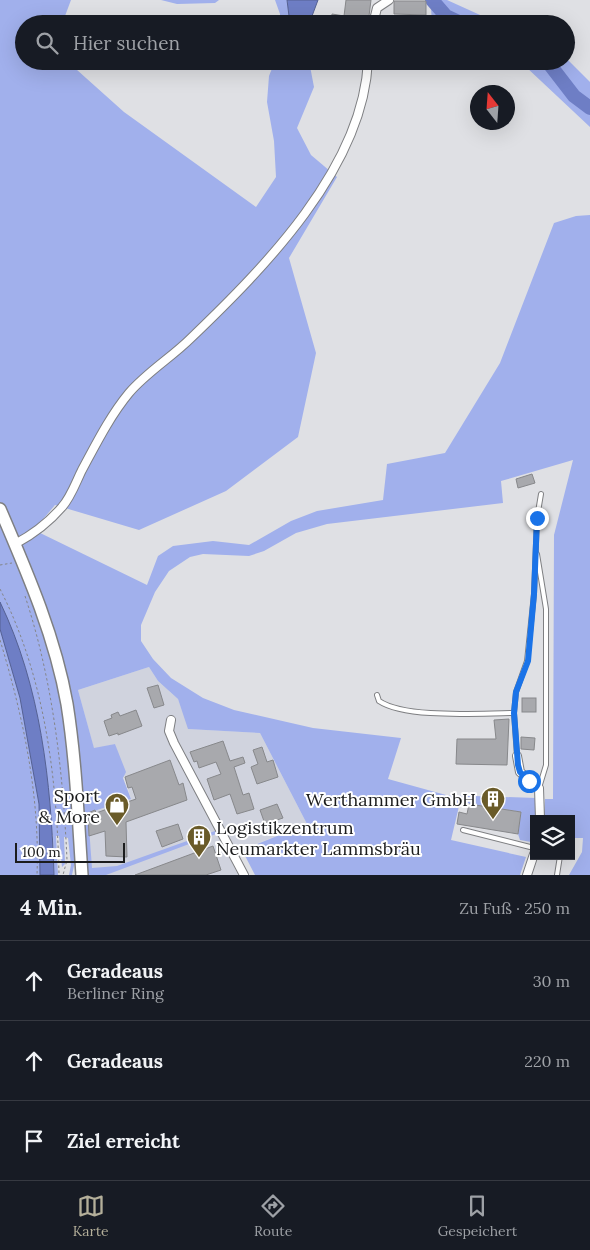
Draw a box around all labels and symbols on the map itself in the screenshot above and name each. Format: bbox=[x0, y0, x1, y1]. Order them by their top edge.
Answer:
north arrow bbox=[470, 85, 515, 130]
route end bbox=[526, 507, 549, 530]
route start bbox=[518, 770, 541, 793]
place label: Sport & More bbox=[38, 784, 100, 828]
building icon: Werthammer GmbH bbox=[480, 786, 506, 820]
place label: Werthammer GmbH bbox=[306, 788, 476, 811]
shop icon: Sport & More bbox=[104, 792, 130, 826]
place label: Logistikzentrum Neumarkter Lammsbräu bbox=[216, 816, 421, 860]
building icon: Logistikzentrum Neumarkter Lammsbräu bbox=[186, 824, 212, 858]
scale bar bbox=[15, 840, 125, 863]

